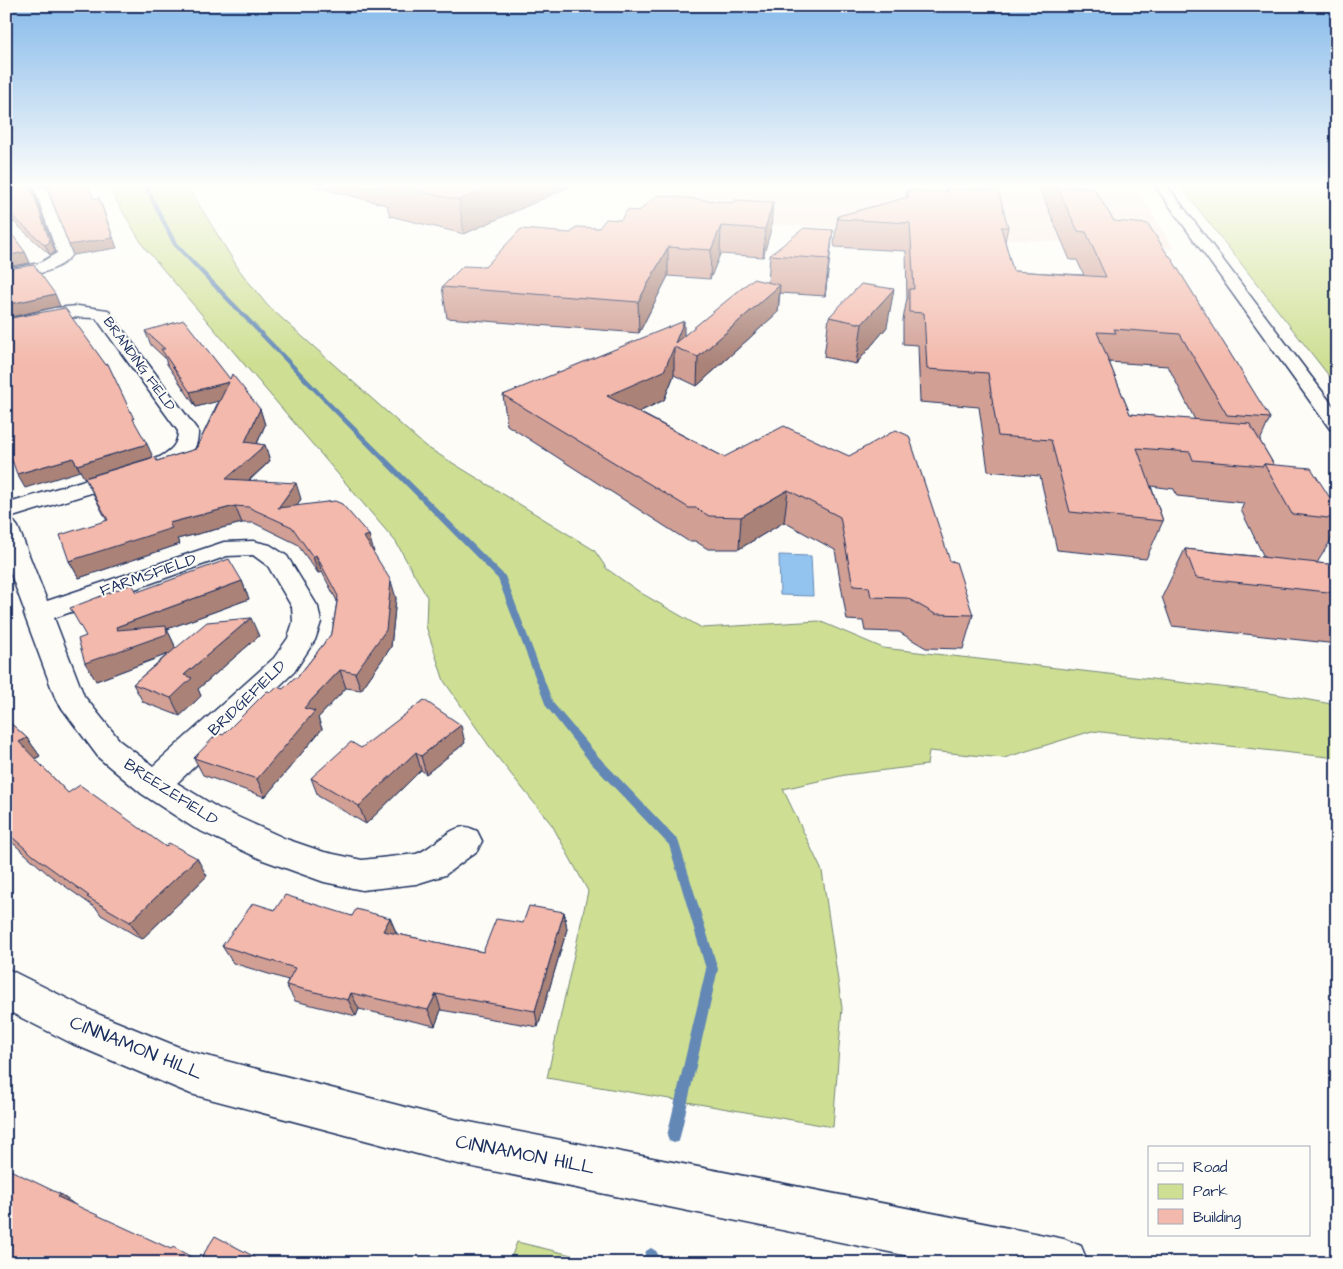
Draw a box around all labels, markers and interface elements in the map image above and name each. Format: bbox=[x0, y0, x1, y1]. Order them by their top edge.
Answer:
street label: BRANDING FIELD bbox=[98, 313, 180, 415]
street label: FARMSFIELD bbox=[97, 548, 199, 602]
street label: BRIDGEFIELD bbox=[203, 655, 291, 741]
street label: BREEZEFIELD bbox=[120, 753, 222, 831]
street label: CINNAMON HILL bbox=[66, 1009, 206, 1087]
street label: CINNAMON HILL bbox=[453, 1128, 597, 1182]
legend bbox=[1148, 1146, 1310, 1236]
text: Road bbox=[1193, 1157, 1228, 1178]
text: Park bbox=[1193, 1181, 1228, 1202]
text: Building bbox=[1193, 1207, 1241, 1229]

